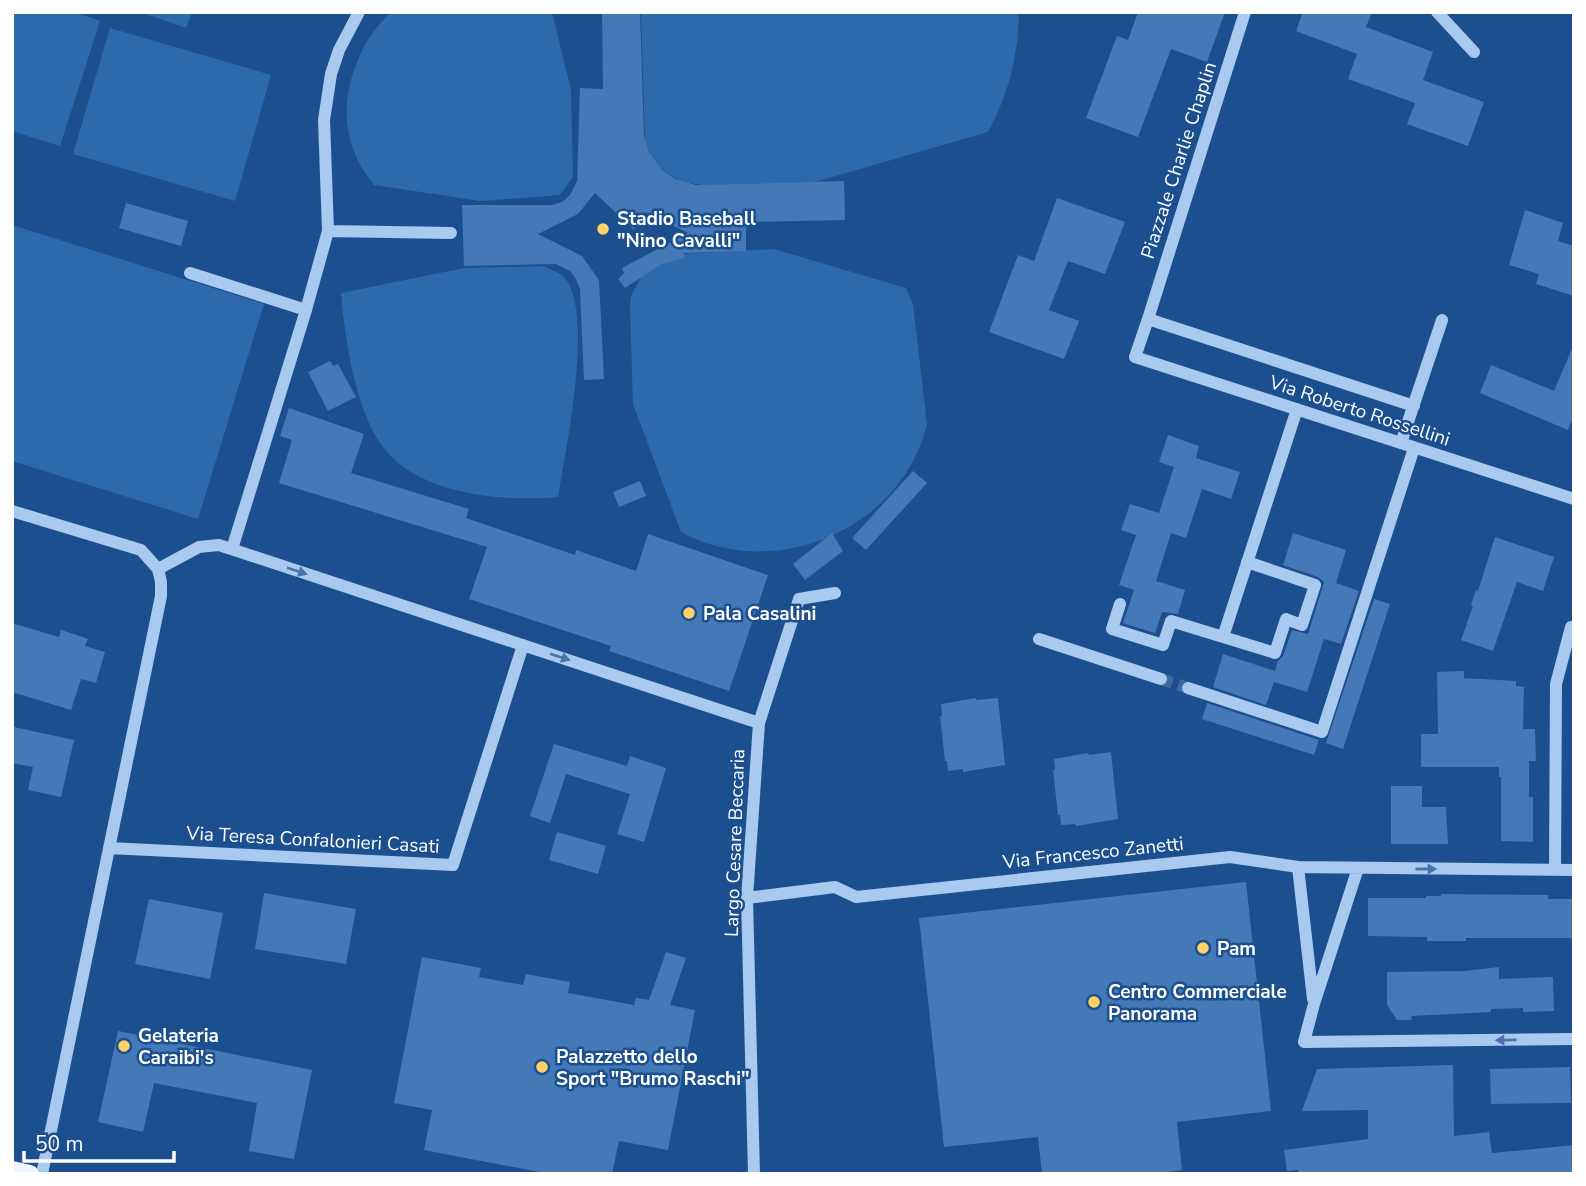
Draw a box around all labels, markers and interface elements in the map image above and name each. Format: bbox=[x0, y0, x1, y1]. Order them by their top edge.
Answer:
street label: Piazzale Charlie Chaplin bbox=[1135, 59, 1223, 262]
place label: Stadio Baseball "Nino Cavalli" bbox=[617, 206, 756, 254]
marker: Stadio Baseball "Nino Cavalli" bbox=[595, 221, 611, 237]
street label: Via Roberto Rossellini bbox=[1265, 369, 1453, 452]
one-way arrow bbox=[287, 566, 308, 576]
place label: Pala Casalini bbox=[703, 601, 816, 627]
marker: Pala Casalini bbox=[681, 605, 697, 621]
one-way arrow bbox=[549, 652, 570, 663]
street label: Largo Cesare Beccaria bbox=[719, 748, 751, 938]
street label: Via Teresa Confalonieri Casati bbox=[185, 820, 440, 860]
street label: Via Francesco Zanetti bbox=[1000, 831, 1185, 876]
one-way arrow bbox=[1415, 863, 1437, 875]
place label: Pam bbox=[1217, 936, 1256, 962]
marker: Pam bbox=[1195, 940, 1211, 956]
place label: Centro Commerciale Panorama bbox=[1108, 979, 1287, 1027]
marker: Centro Commerciale Panorama bbox=[1086, 994, 1102, 1010]
place label: Gelateria Caraibi's bbox=[138, 1023, 219, 1071]
one-way arrow bbox=[1494, 1034, 1516, 1046]
marker: Gelateria Caraibi's bbox=[116, 1038, 132, 1054]
place label: Palazzetto dello Sport "Brumo Raschi" bbox=[556, 1044, 750, 1092]
marker: Palazzetto dello Sport "Brumo Raschi" bbox=[534, 1059, 550, 1075]
scale bar bbox=[24, 1120, 175, 1164]
text: 50 m bbox=[35, 1130, 84, 1158]

